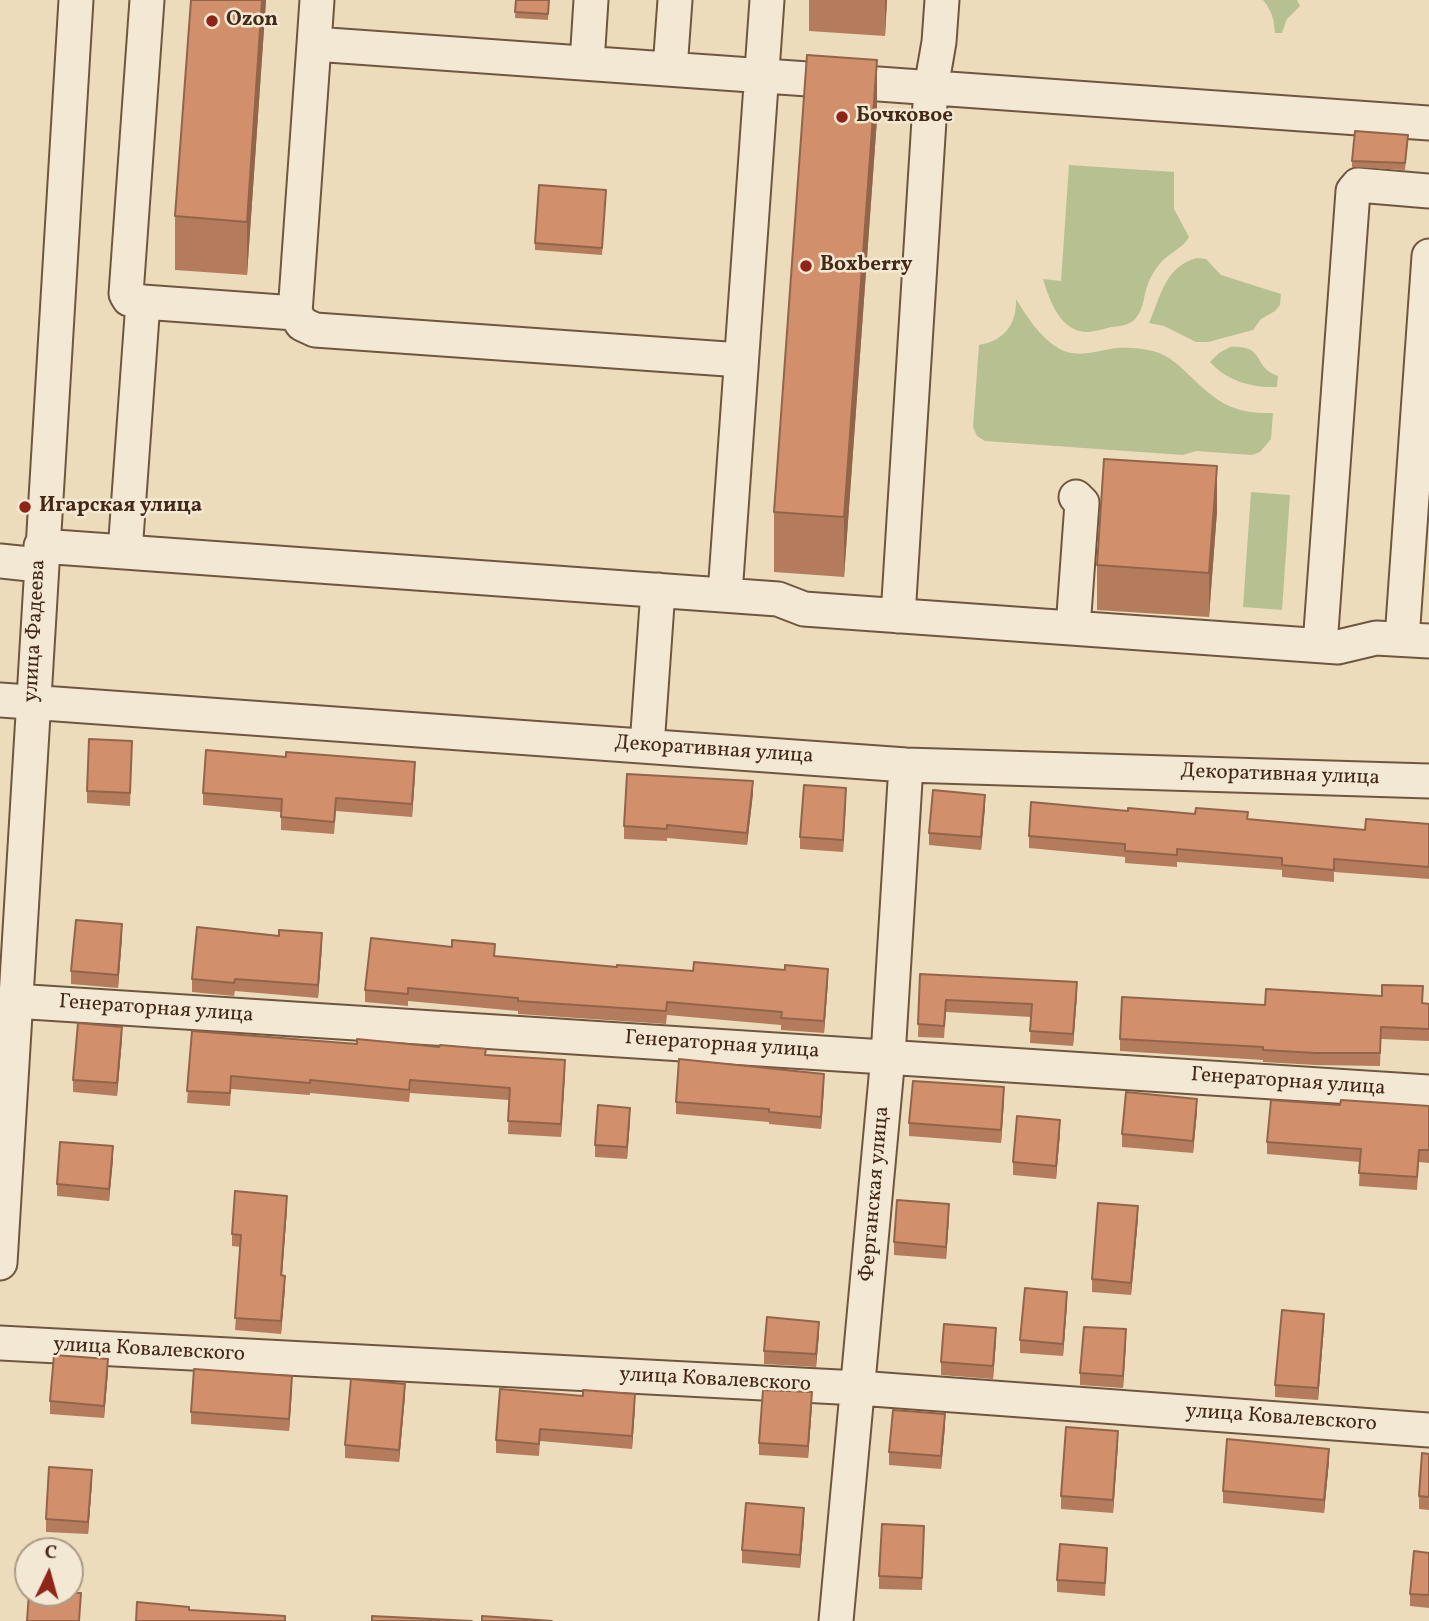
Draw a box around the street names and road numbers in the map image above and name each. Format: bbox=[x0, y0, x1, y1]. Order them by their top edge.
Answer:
street label: улица Фадеева bbox=[20, 559, 52, 703]
street label: Декоративная улица bbox=[614, 731, 814, 771]
street label: Декоративная улица bbox=[1180, 760, 1380, 792]
street label: Генераторная улица bbox=[58, 991, 254, 1029]
street label: Генераторная улица bbox=[624, 1027, 820, 1065]
street label: Генераторная улица bbox=[1190, 1064, 1386, 1102]
street label: Ферганская улица bbox=[856, 1105, 896, 1283]
street label: улица Ковалевского bbox=[52, 1333, 246, 1369]
street label: улица Ковалевского bbox=[618, 1363, 812, 1399]
street label: улица Ковалевского bbox=[1184, 1400, 1378, 1438]

